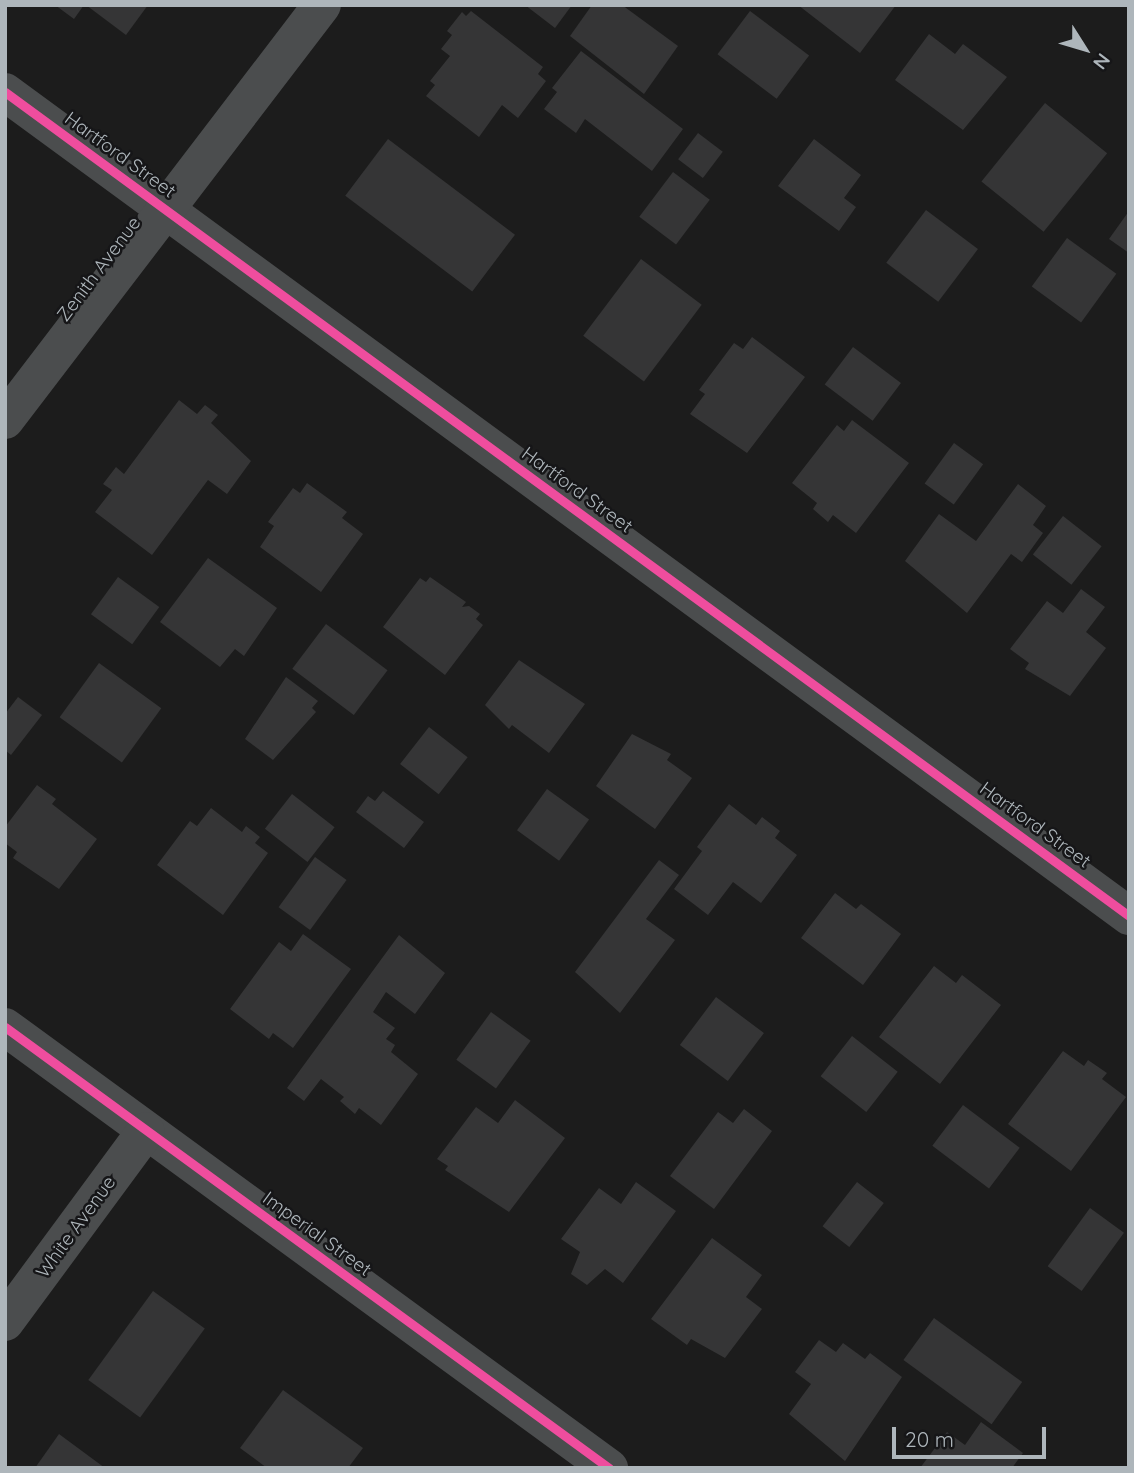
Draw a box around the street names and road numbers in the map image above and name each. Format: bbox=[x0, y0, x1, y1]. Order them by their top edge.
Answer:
street label: Hartford Street bbox=[60, 107, 180, 203]
street label: Zenith Avenue bbox=[52, 212, 146, 326]
street label: Hartford Street bbox=[517, 442, 637, 538]
street label: Hartford Street bbox=[975, 777, 1095, 873]
street label: White Avenue bbox=[31, 1172, 121, 1282]
street label: Imperial Street bbox=[258, 1187, 376, 1281]

